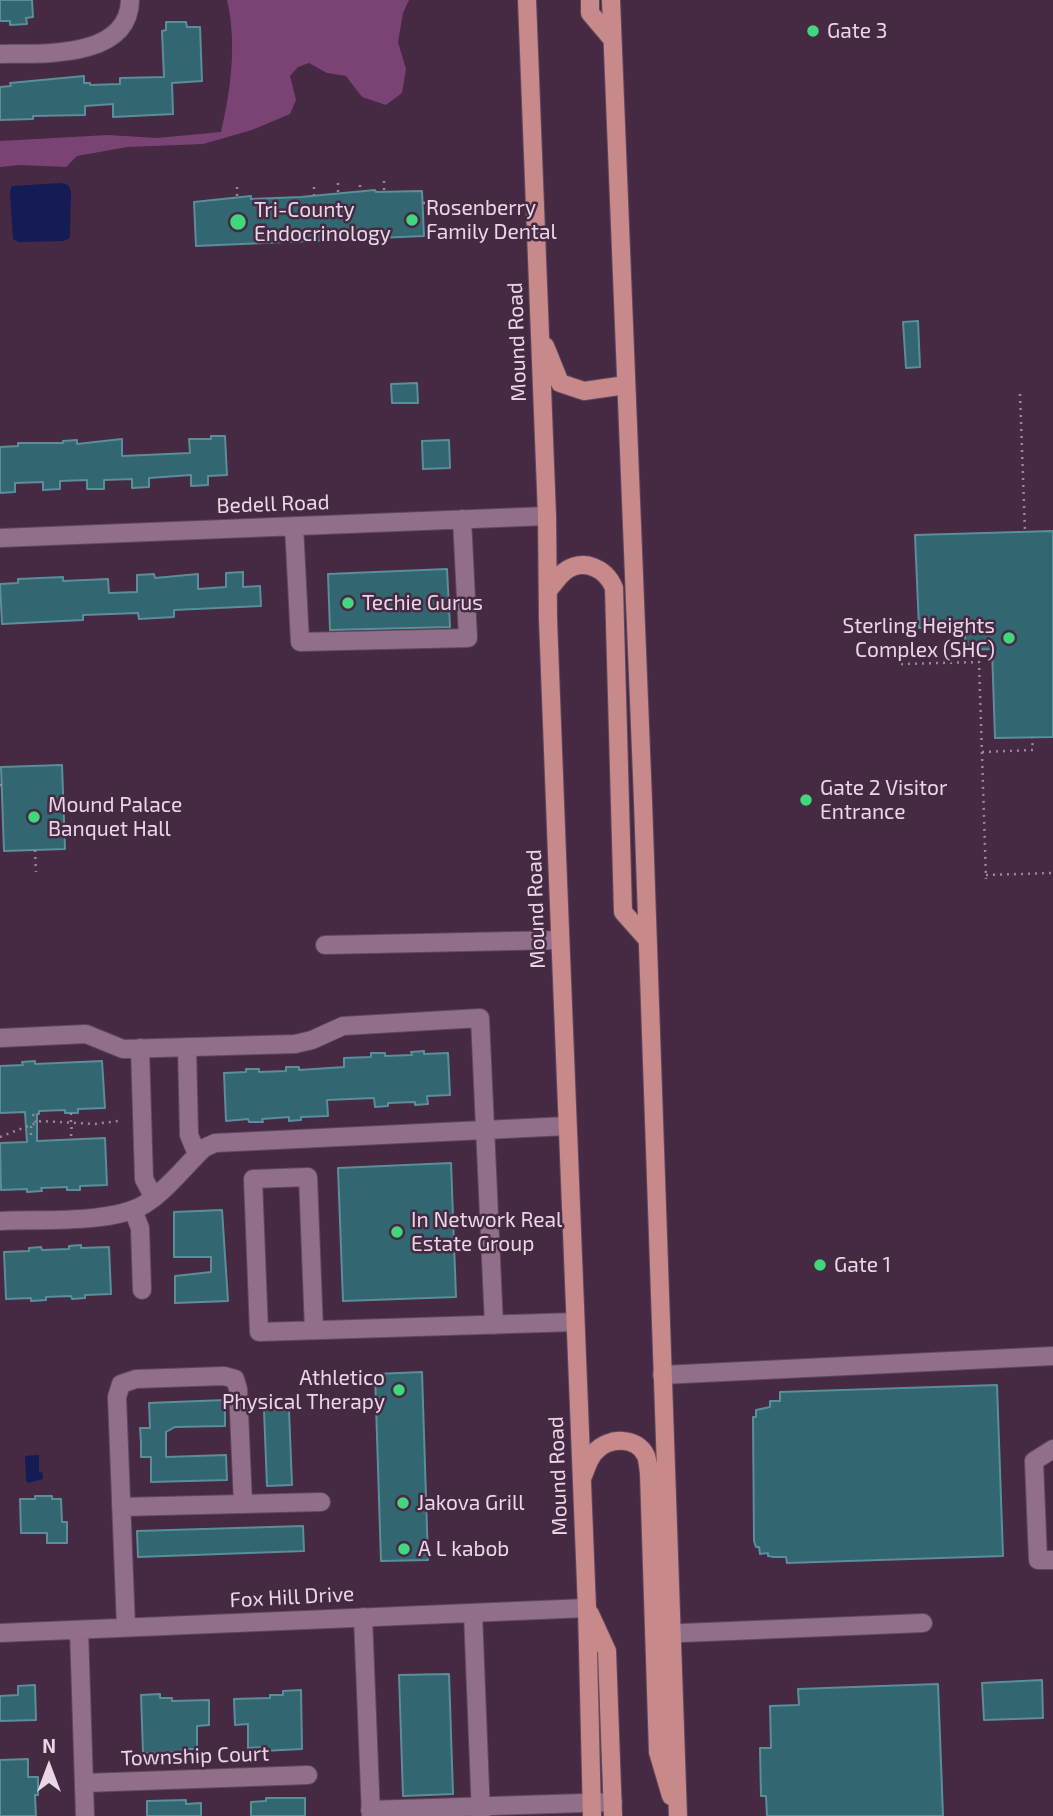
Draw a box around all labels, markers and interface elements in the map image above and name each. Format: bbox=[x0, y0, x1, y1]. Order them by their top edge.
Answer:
place label: Gate 3 bbox=[827, 18, 887, 44]
marker: Gate 3 bbox=[805, 23, 821, 39]
place label: Rosenberry Family Dental bbox=[426, 195, 557, 245]
place label: Tri-County Endocrinology bbox=[254, 197, 391, 247]
marker: Tri-County Endocrinology bbox=[228, 212, 248, 232]
marker: Rosenberry Family Dental bbox=[404, 212, 420, 228]
street label: Mound Road bbox=[502, 282, 532, 402]
street label: Bedell Road bbox=[216, 489, 330, 519]
place label: Techie Gurus bbox=[362, 590, 483, 616]
marker: Techie Gurus bbox=[340, 595, 356, 611]
place label: Sterling Heights Complex (SHC) bbox=[842, 613, 995, 663]
marker: Sterling Heights Complex (SHC) bbox=[1001, 630, 1017, 646]
place label: Gate 2 Visitor Entrance bbox=[820, 775, 947, 825]
place label: Mound Palace Banquet Hall bbox=[48, 792, 182, 842]
marker: Gate 2 Visitor Entrance bbox=[798, 792, 814, 808]
marker: Mound Palace Banquet Hall bbox=[26, 809, 42, 825]
street label: Mound Road bbox=[521, 849, 551, 969]
place label: In Network Real Estate Group bbox=[411, 1207, 562, 1257]
marker: In Network Real Estate Group bbox=[389, 1224, 405, 1240]
place label: Gate 1 bbox=[834, 1252, 891, 1278]
marker: Gate 1 bbox=[812, 1257, 828, 1273]
place label: Athletico Physical Therapy bbox=[222, 1365, 385, 1415]
marker: Athletico Physical Therapy bbox=[391, 1382, 407, 1398]
street label: Mound Road bbox=[543, 1416, 573, 1536]
place label: Jakova Grill bbox=[417, 1490, 524, 1516]
marker: Jakova Grill bbox=[395, 1495, 411, 1511]
place label: A L kabob bbox=[418, 1536, 509, 1562]
marker: A L kabob bbox=[396, 1541, 412, 1557]
street label: Fox Hill Drive bbox=[229, 1581, 355, 1613]
north arrow bbox=[14, 1732, 84, 1802]
text: N bbox=[42, 1734, 56, 1757]
street label: Township Court bbox=[120, 1741, 270, 1771]

